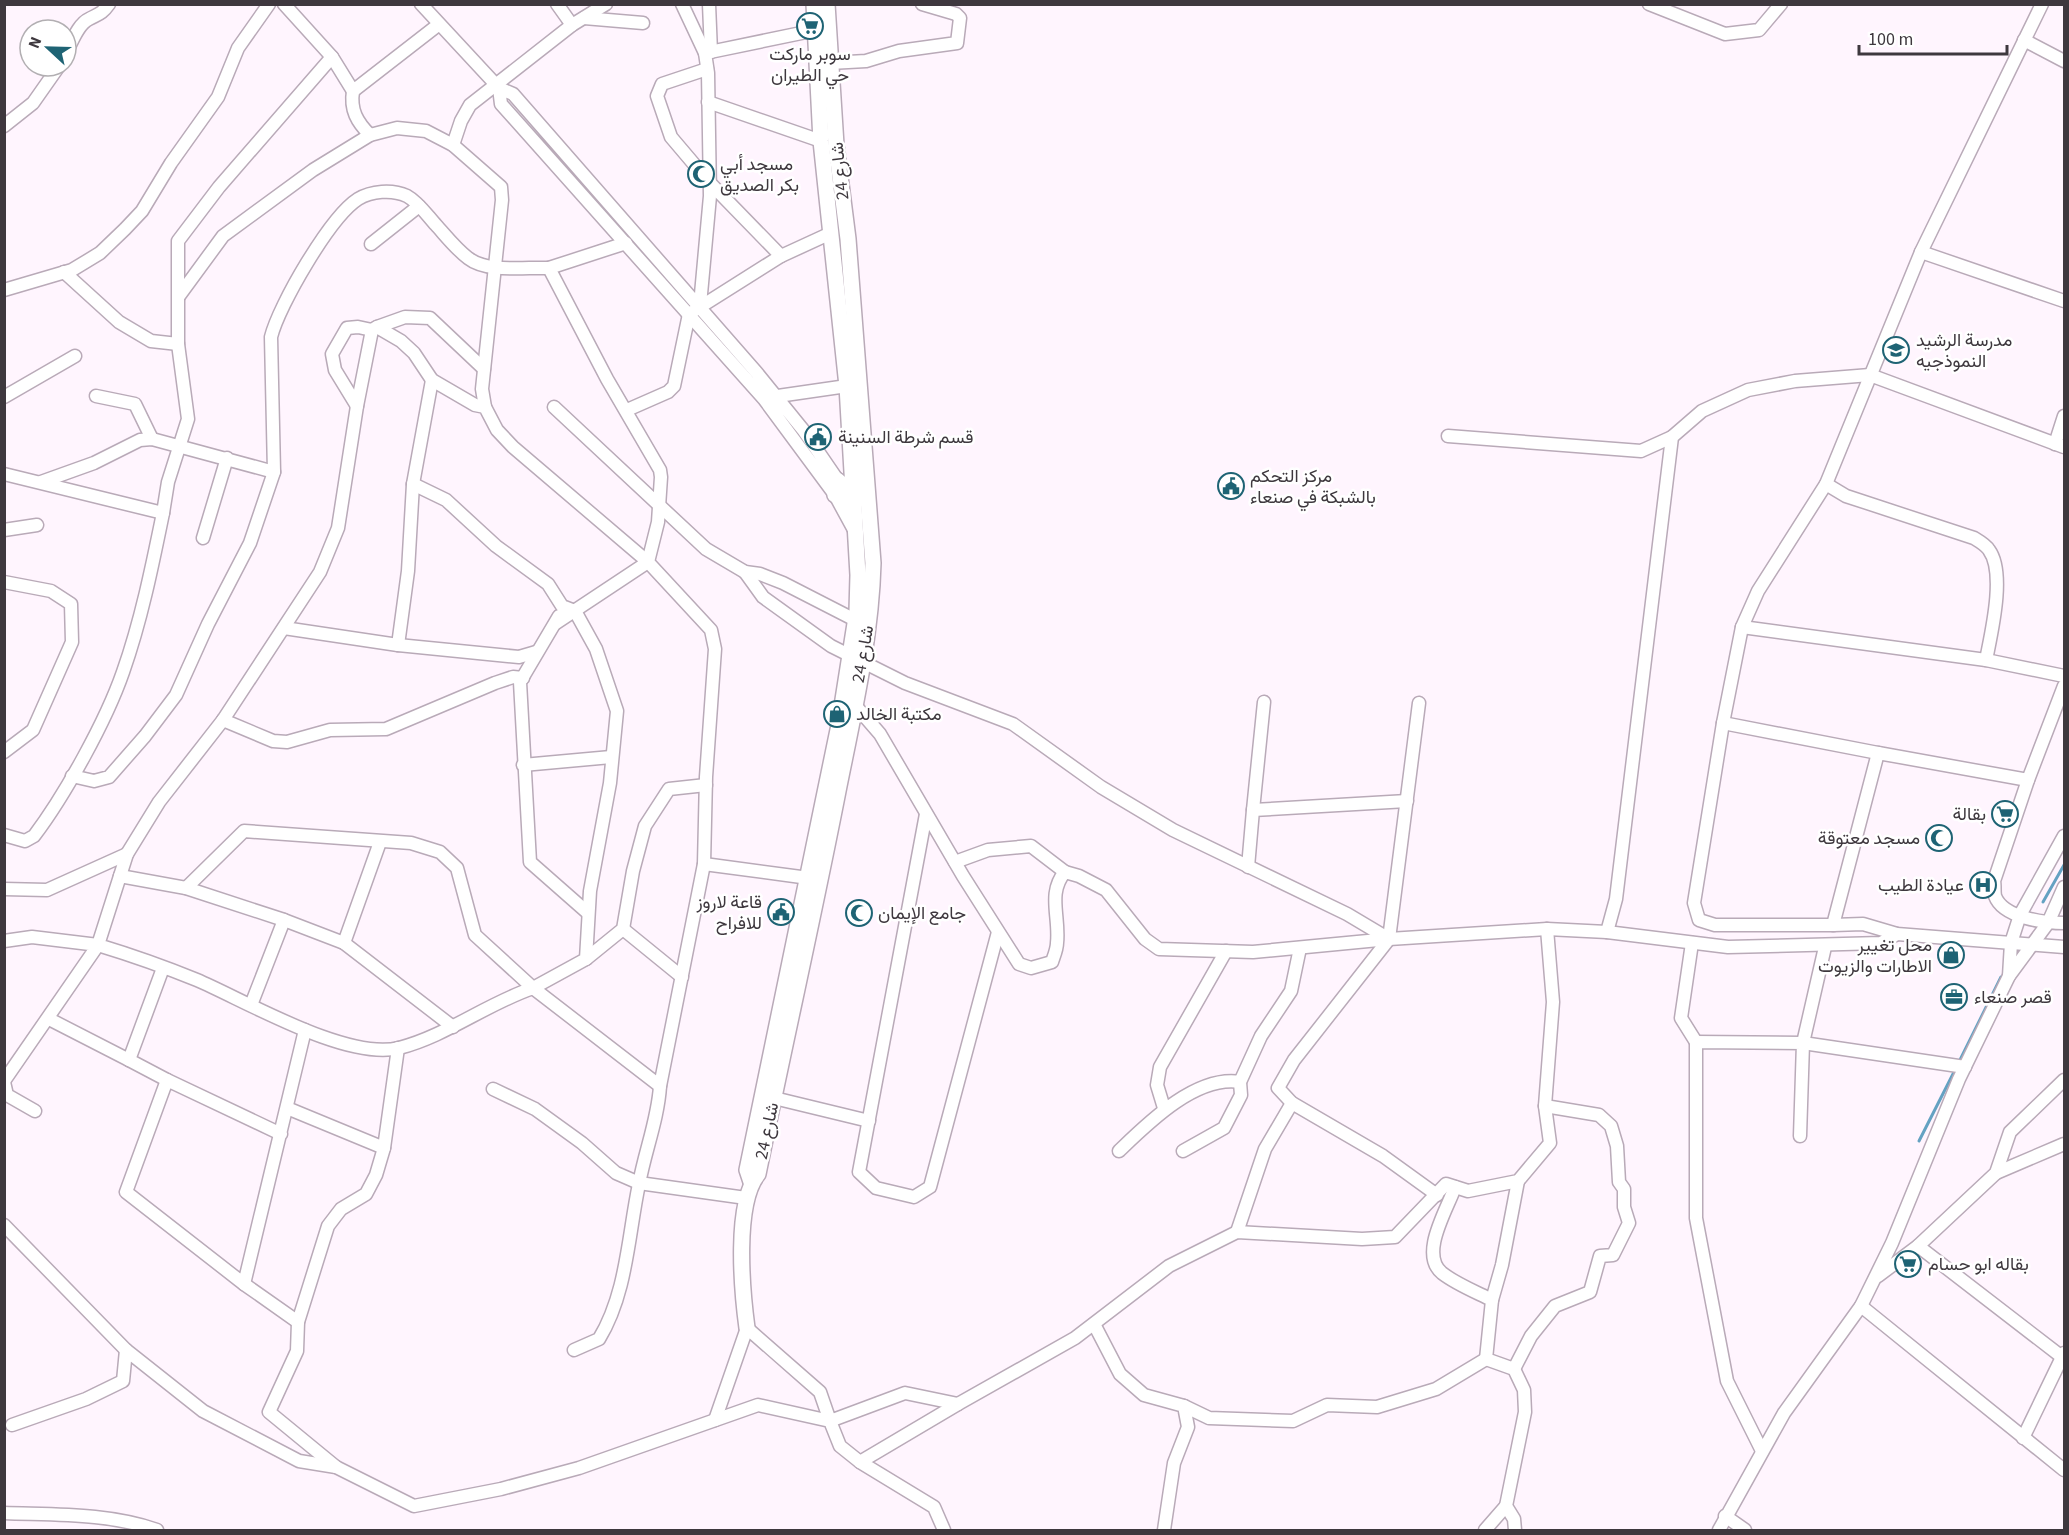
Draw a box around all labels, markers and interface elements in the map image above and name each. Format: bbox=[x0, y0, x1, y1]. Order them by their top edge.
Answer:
supermarket icon: سوبر ماركت حي الطيران bbox=[795, 11, 825, 41]
north arrow bbox=[18, 18, 78, 78]
scale bar bbox=[1859, 18, 2008, 56]
text: 100 m bbox=[1868, 27, 1913, 52]
text: N bbox=[23, 34, 47, 52]
place label: سوبر ماركت حي الطيران bbox=[769, 42, 851, 90]
street label: شارع 24 bbox=[825, 141, 855, 201]
place label: مسجد أبي بكر الصديق bbox=[720, 152, 799, 198]
mosque icon: مسجد أبي بكر الصديق bbox=[686, 159, 716, 189]
place label: مدرسة الرشيد النموذجيه bbox=[1916, 328, 2012, 374]
school or university icon: مدرسة الرشيد النموذجيه bbox=[1881, 335, 1911, 365]
public building icon: قسم شرطة السنينة bbox=[803, 422, 833, 452]
place label: قسم شرطة السنينة bbox=[838, 425, 973, 450]
place label: مركز التحكم بالشبكة في صنعاء bbox=[1250, 464, 1376, 512]
public building icon: مركز التحكم بالشبكة في صنعاء bbox=[1216, 471, 1246, 501]
street label: شارع 24 bbox=[846, 623, 880, 685]
shop icon: مكتبة الخالد bbox=[822, 699, 852, 729]
place label: مكتبة الخالد bbox=[856, 702, 942, 727]
supermarket icon: بقالة bbox=[1990, 799, 2020, 829]
place label: بقالة bbox=[1953, 802, 1986, 827]
mosque icon: مسجد معتوقة bbox=[1924, 823, 1954, 853]
place label: مسجد معتوقة bbox=[1818, 826, 1920, 851]
hospital icon: عيادة الطيب bbox=[1968, 870, 1998, 900]
place label: عيادة الطيب bbox=[1878, 873, 1964, 898]
place label: قاعة لاروز للافراح bbox=[695, 890, 762, 936]
public building icon: قاعة لاروز للافراح bbox=[766, 897, 796, 927]
mosque icon: جامع الإيمان bbox=[844, 898, 874, 928]
place label: جامع الإيمان bbox=[878, 901, 966, 926]
place label: محل تغيير الاطارات والزيوت bbox=[1818, 933, 1932, 979]
shop icon: محل تغيير الاطارات والزيوت bbox=[1936, 940, 1966, 970]
office icon: قصر صنعاء bbox=[1939, 982, 1969, 1012]
place label: قصر صنعاء bbox=[1974, 985, 2052, 1010]
street label: شارع 24 bbox=[749, 1100, 785, 1162]
supermarket icon: بقاله ابو حسام bbox=[1893, 1249, 1923, 1279]
place label: بقاله ابو حسام bbox=[1928, 1252, 2029, 1277]

